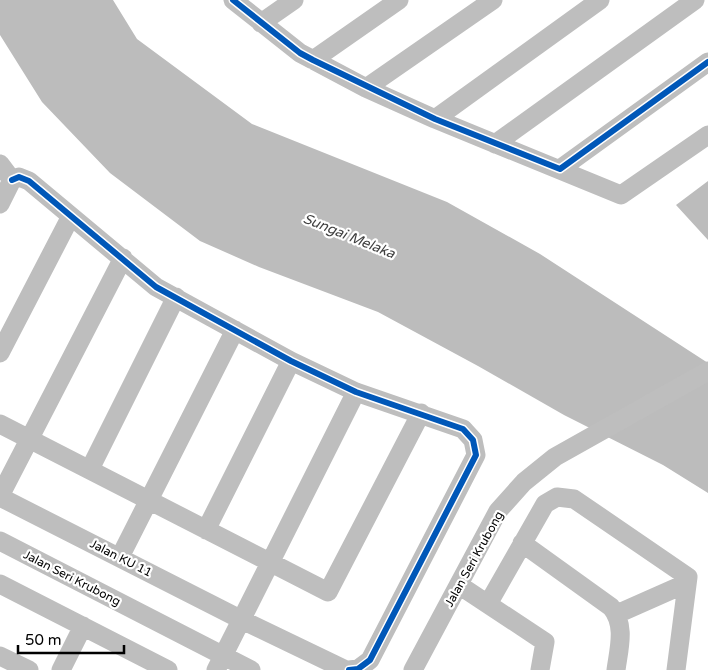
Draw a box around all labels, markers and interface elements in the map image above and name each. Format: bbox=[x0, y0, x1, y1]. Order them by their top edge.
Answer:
water label: Sungai Melaka bbox=[301, 210, 398, 263]
street label: Jalan Seri Krubong bbox=[442, 509, 506, 609]
street label: Jalan KU 11 bbox=[88, 536, 154, 580]
street label: Jalan Seri Krubong bbox=[21, 547, 123, 609]
scale bar bbox=[18, 622, 124, 654]
text: 50 m bbox=[25, 631, 62, 649]

